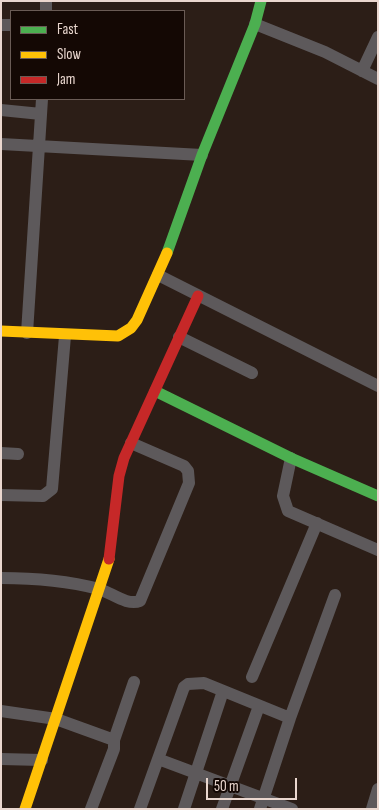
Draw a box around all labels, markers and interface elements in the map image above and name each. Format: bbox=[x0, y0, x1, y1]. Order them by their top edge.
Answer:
legend bbox=[10, 10, 185, 100]
text: Fast bbox=[57, 20, 78, 39]
text: Slow bbox=[57, 45, 81, 64]
text: Jam bbox=[57, 70, 75, 89]
scale bar bbox=[209, 768, 300, 800]
text: 50 m bbox=[214, 777, 239, 796]

